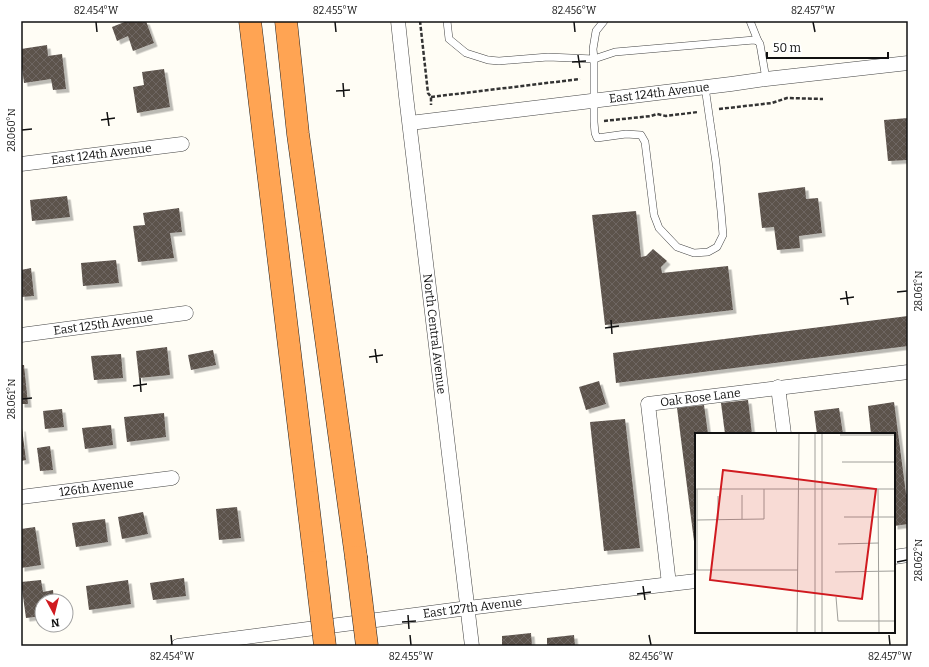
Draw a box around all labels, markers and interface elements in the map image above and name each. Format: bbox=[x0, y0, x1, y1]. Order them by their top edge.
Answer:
text: 82.454°W bbox=[74, 5, 119, 17]
text: 82.455°W bbox=[313, 5, 358, 17]
text: 82.456°W bbox=[552, 5, 597, 17]
text: 82.457°W bbox=[791, 5, 836, 17]
scale bar bbox=[767, 34, 888, 60]
text: 50 m bbox=[773, 41, 802, 55]
street label: East 124th Avenue bbox=[608, 80, 710, 106]
text: 28.060°N bbox=[6, 108, 18, 152]
street label: East 124th Avenue bbox=[50, 141, 152, 167]
text: 28.061°N bbox=[913, 271, 925, 311]
street label: North Central Avenue bbox=[420, 273, 449, 395]
street label: East 125th Avenue bbox=[53, 310, 154, 338]
text: 28.061°N bbox=[6, 379, 18, 419]
street label: Oak Rose Lane bbox=[659, 386, 741, 409]
inset map bbox=[695, 433, 895, 633]
street label: 126th Avenue bbox=[58, 476, 134, 499]
text: 28.062°N bbox=[913, 539, 925, 581]
north arrow bbox=[34, 593, 74, 633]
street label: East 127th Avenue bbox=[422, 595, 523, 621]
text: N bbox=[50, 615, 60, 629]
text: 82.454°W bbox=[150, 651, 195, 663]
text: 82.455°W bbox=[389, 651, 434, 663]
text: 82.456°W bbox=[629, 651, 674, 663]
text: 82.457°W bbox=[868, 651, 913, 663]

